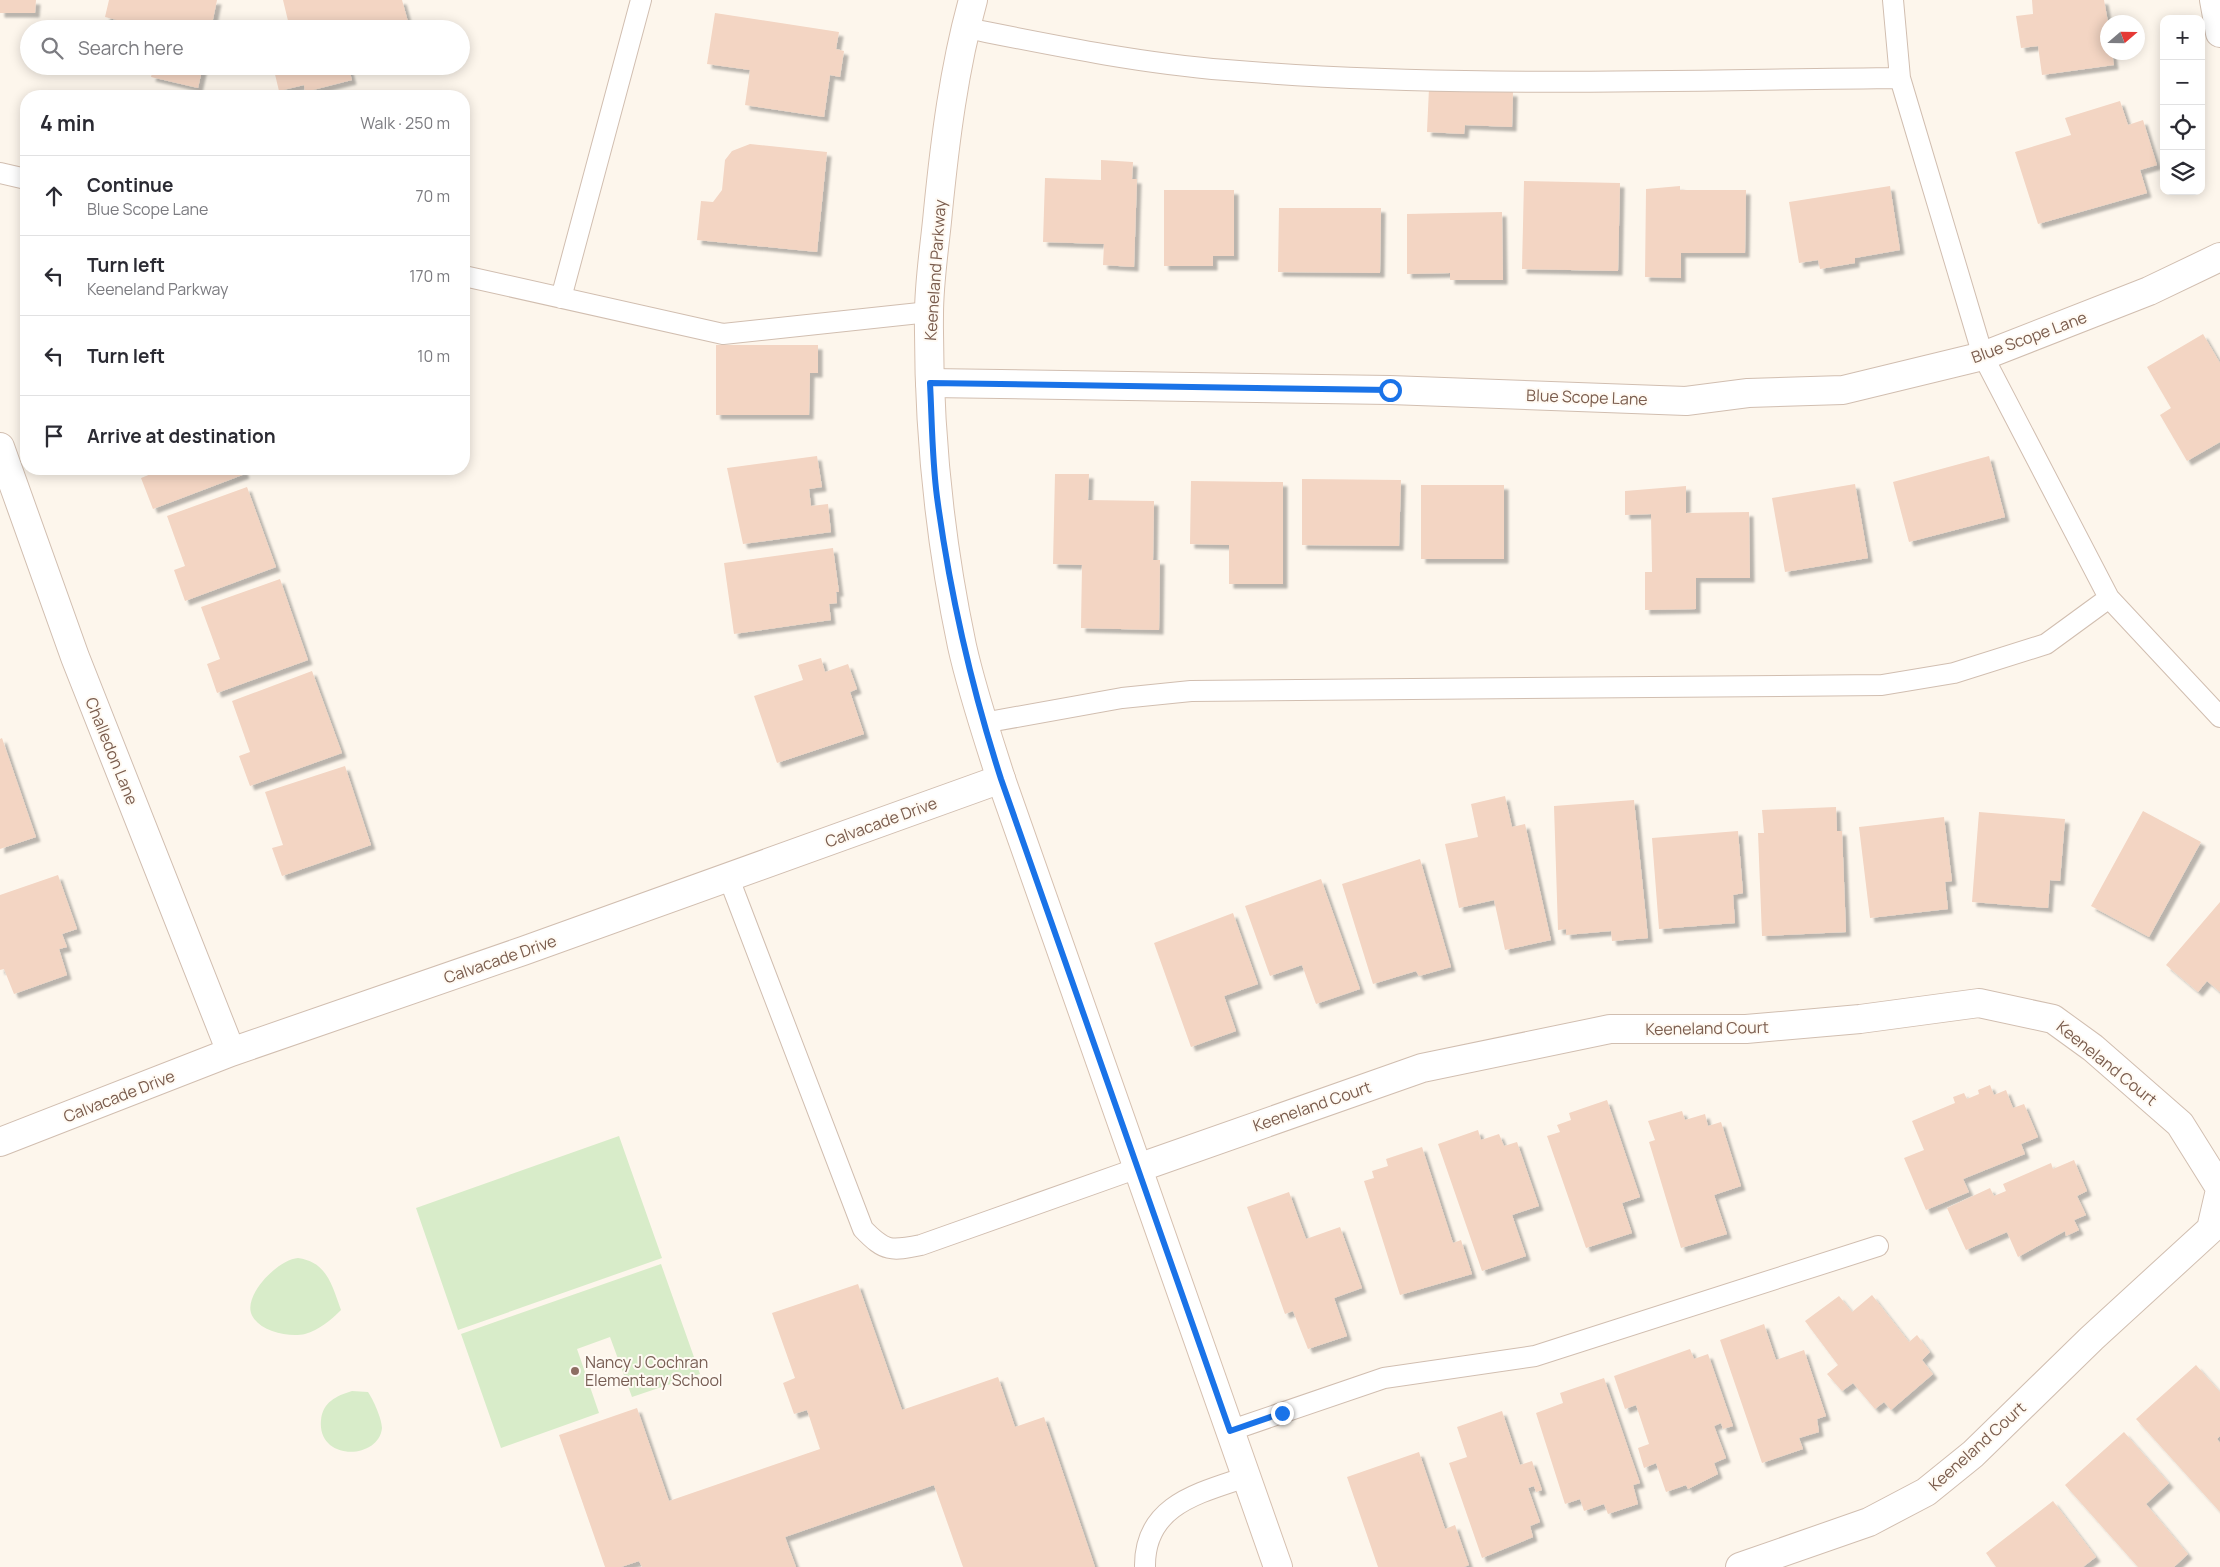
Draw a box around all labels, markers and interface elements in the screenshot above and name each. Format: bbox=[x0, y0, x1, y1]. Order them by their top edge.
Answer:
north arrow bbox=[2100, 15, 2145, 60]
map controls bbox=[2160, 15, 2205, 195]
button: + bbox=[2160, 15, 2205, 60]
search box bbox=[20, 20, 470, 75]
icon: search bbox=[38, 34, 66, 62]
text: Search here bbox=[78, 35, 184, 61]
button: − bbox=[2160, 60, 2205, 105]
button: locate bbox=[2160, 105, 2205, 150]
text: 4 min bbox=[40, 109, 95, 137]
text: Walk · 250 m bbox=[360, 112, 450, 134]
button: layers bbox=[2160, 150, 2205, 195]
text: Continue bbox=[87, 172, 173, 198]
icon: ahead bbox=[40, 182, 68, 210]
text: 70 m bbox=[415, 185, 450, 207]
text: Blue Scope Lane bbox=[87, 198, 208, 220]
street label: Keeneland Parkway bbox=[919, 198, 951, 341]
text: Turn left bbox=[87, 252, 165, 278]
icon: left bbox=[40, 262, 68, 290]
text: 170 m bbox=[409, 265, 450, 287]
text: Keeneland Parkway bbox=[87, 278, 228, 300]
street label: Blue Scope Lane bbox=[1968, 306, 2090, 368]
icon: left bbox=[40, 342, 68, 370]
text: Turn left bbox=[87, 343, 165, 369]
text: 10 m bbox=[417, 345, 450, 367]
route start bbox=[1379, 379, 1402, 402]
street label: Blue Scope Lane bbox=[1526, 384, 1648, 410]
icon: arrive bbox=[40, 422, 68, 450]
text: Arrive at destination bbox=[87, 423, 276, 449]
street label: Challedon Lane bbox=[80, 694, 144, 808]
street label: Calvacade Drive bbox=[822, 792, 940, 852]
street label: Calvacade Drive bbox=[441, 929, 559, 989]
street label: Keeneland Court bbox=[1645, 1016, 1769, 1040]
street label: Keeneland Court bbox=[2052, 1016, 2162, 1110]
street label: Calvacade Drive bbox=[60, 1065, 178, 1127]
street label: Keeneland Court bbox=[1250, 1076, 1374, 1136]
place label: Nancy J Cochran Elementary School bbox=[585, 1351, 723, 1391]
marker: Nancy J Cochran Elementary School bbox=[569, 1365, 581, 1377]
street label: Keeneland Court bbox=[1924, 1397, 2030, 1495]
route end bbox=[1271, 1402, 1294, 1425]

